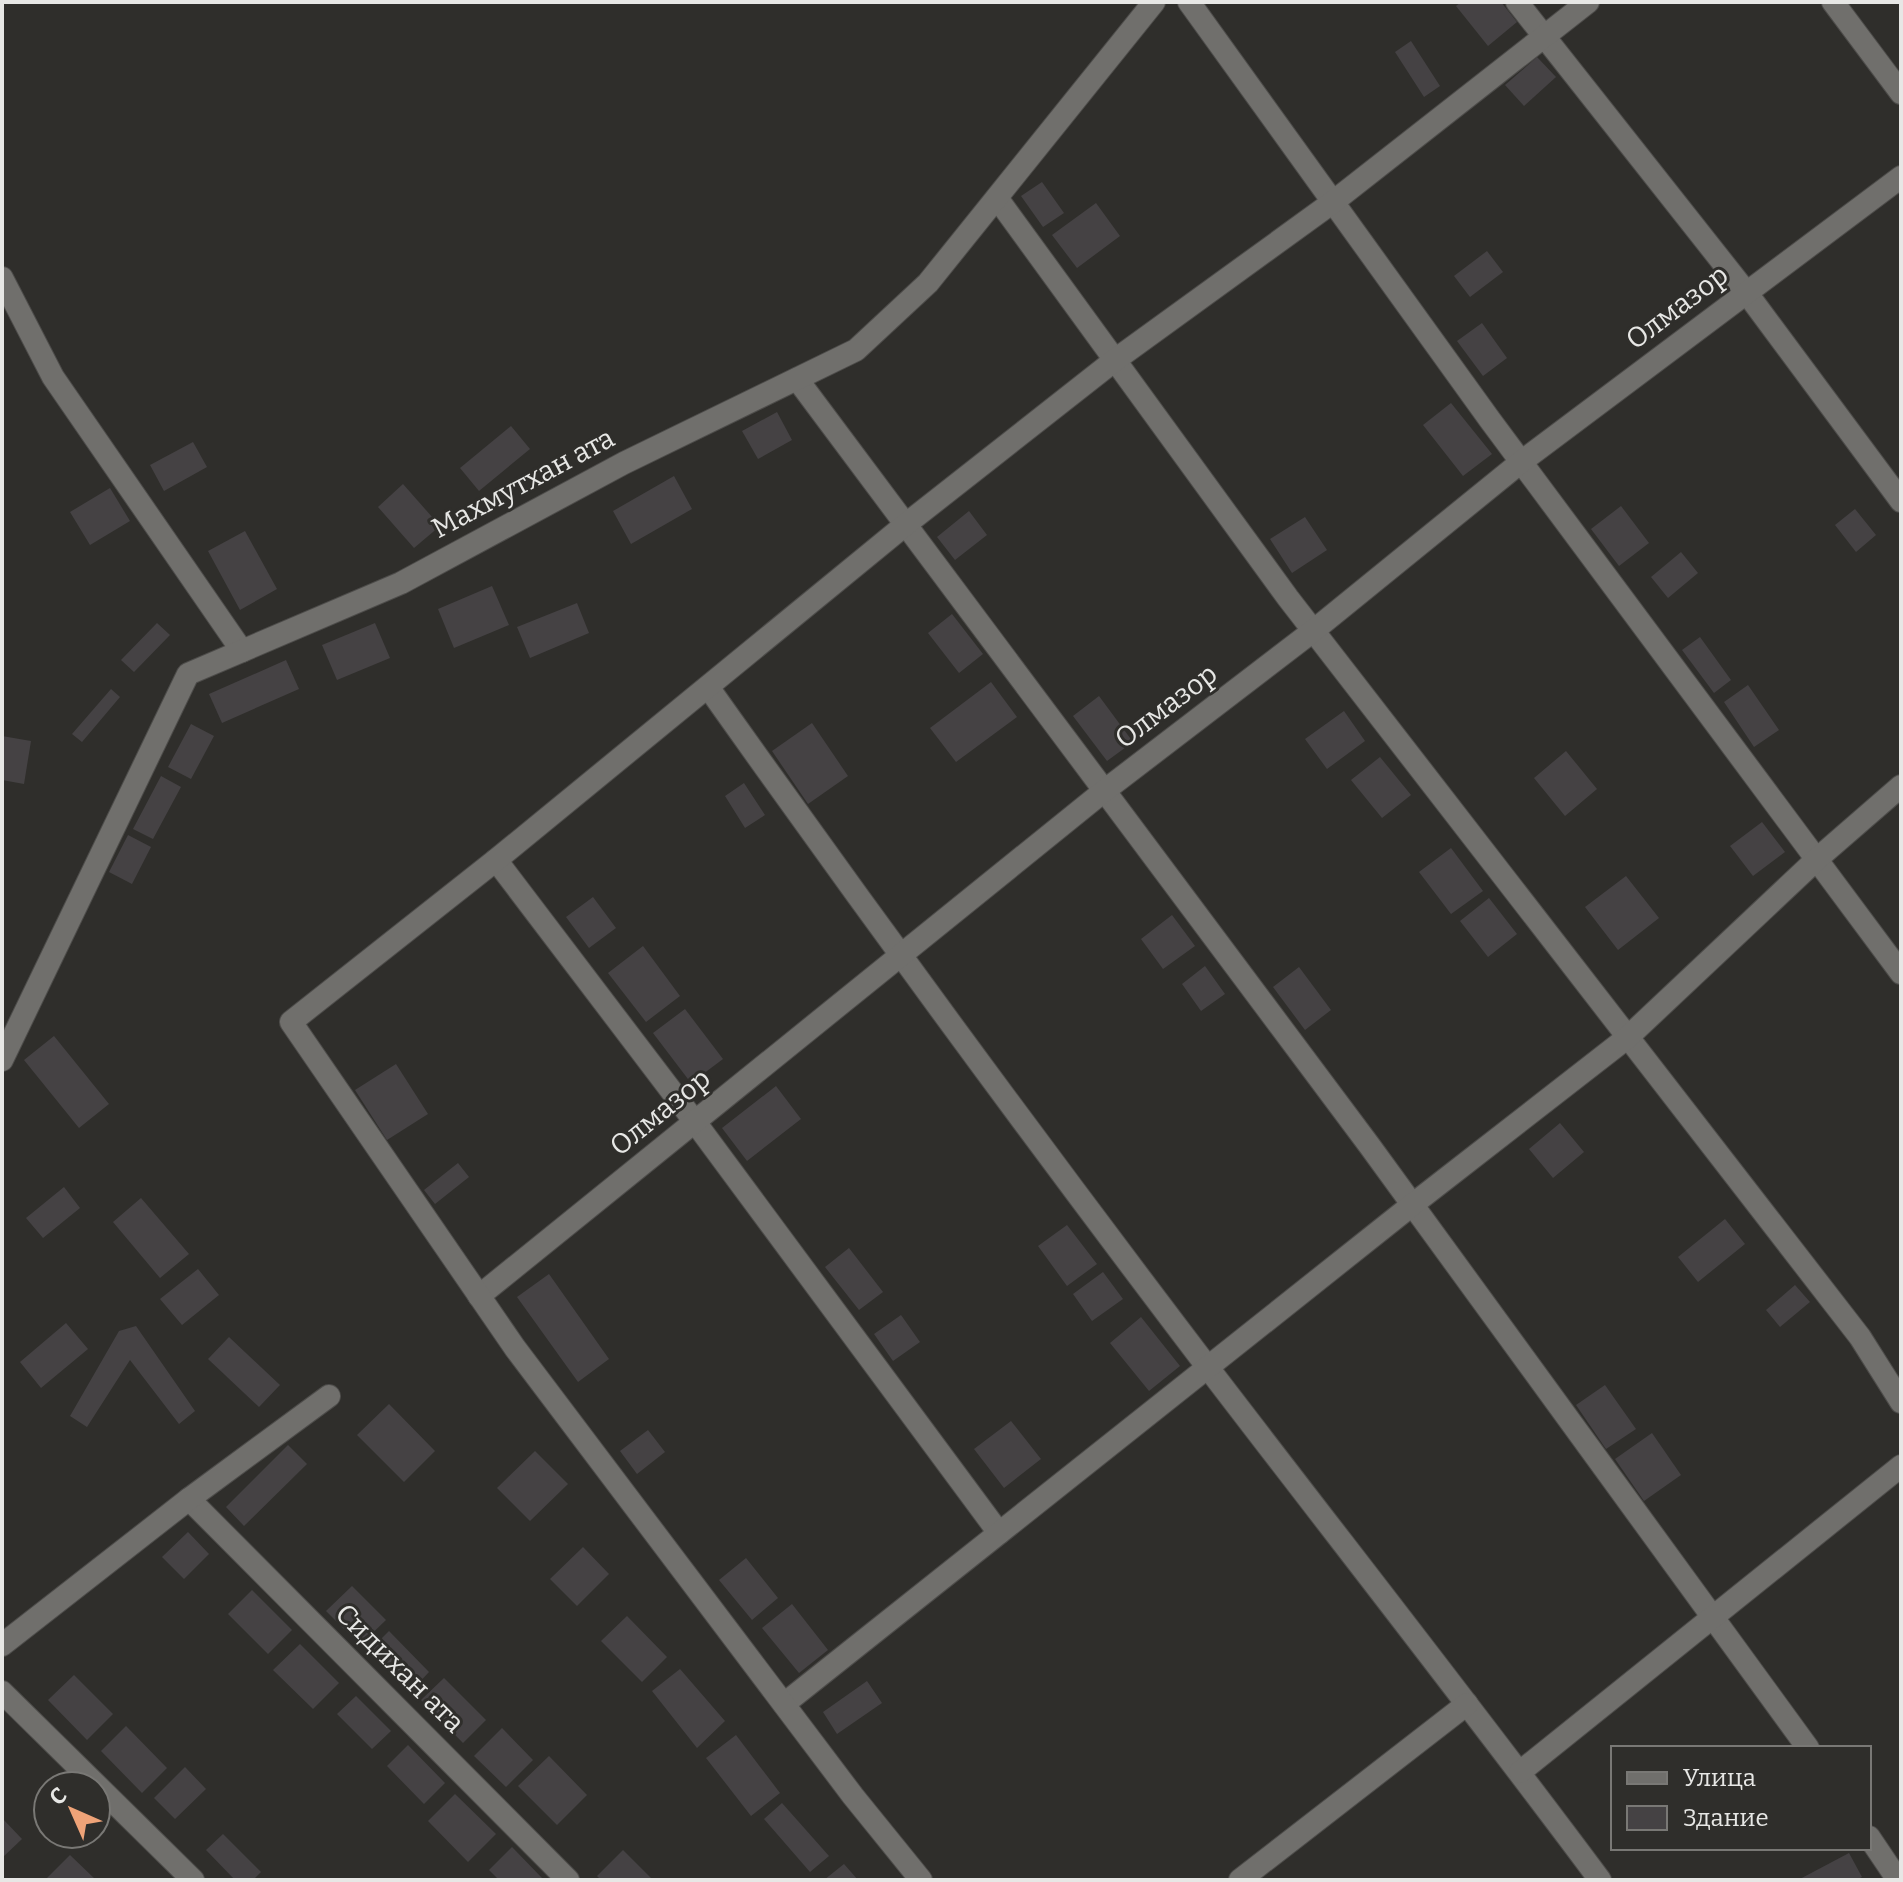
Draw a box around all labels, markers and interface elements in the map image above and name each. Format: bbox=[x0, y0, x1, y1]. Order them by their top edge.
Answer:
street label: Олмазор bbox=[1619, 258, 1735, 356]
street label: Махмутхан ата bbox=[426, 421, 620, 545]
street label: Олмазор bbox=[1108, 657, 1224, 755]
street label: Олмазор bbox=[603, 1062, 717, 1162]
street label: Сидихан ата bbox=[329, 1597, 471, 1739]
legend bbox=[1611, 1746, 1871, 1850]
text: Улица bbox=[1683, 1764, 1756, 1792]
north arrow bbox=[32, 1770, 112, 1850]
text: С bbox=[44, 1782, 73, 1811]
text: Здание bbox=[1683, 1804, 1769, 1832]

